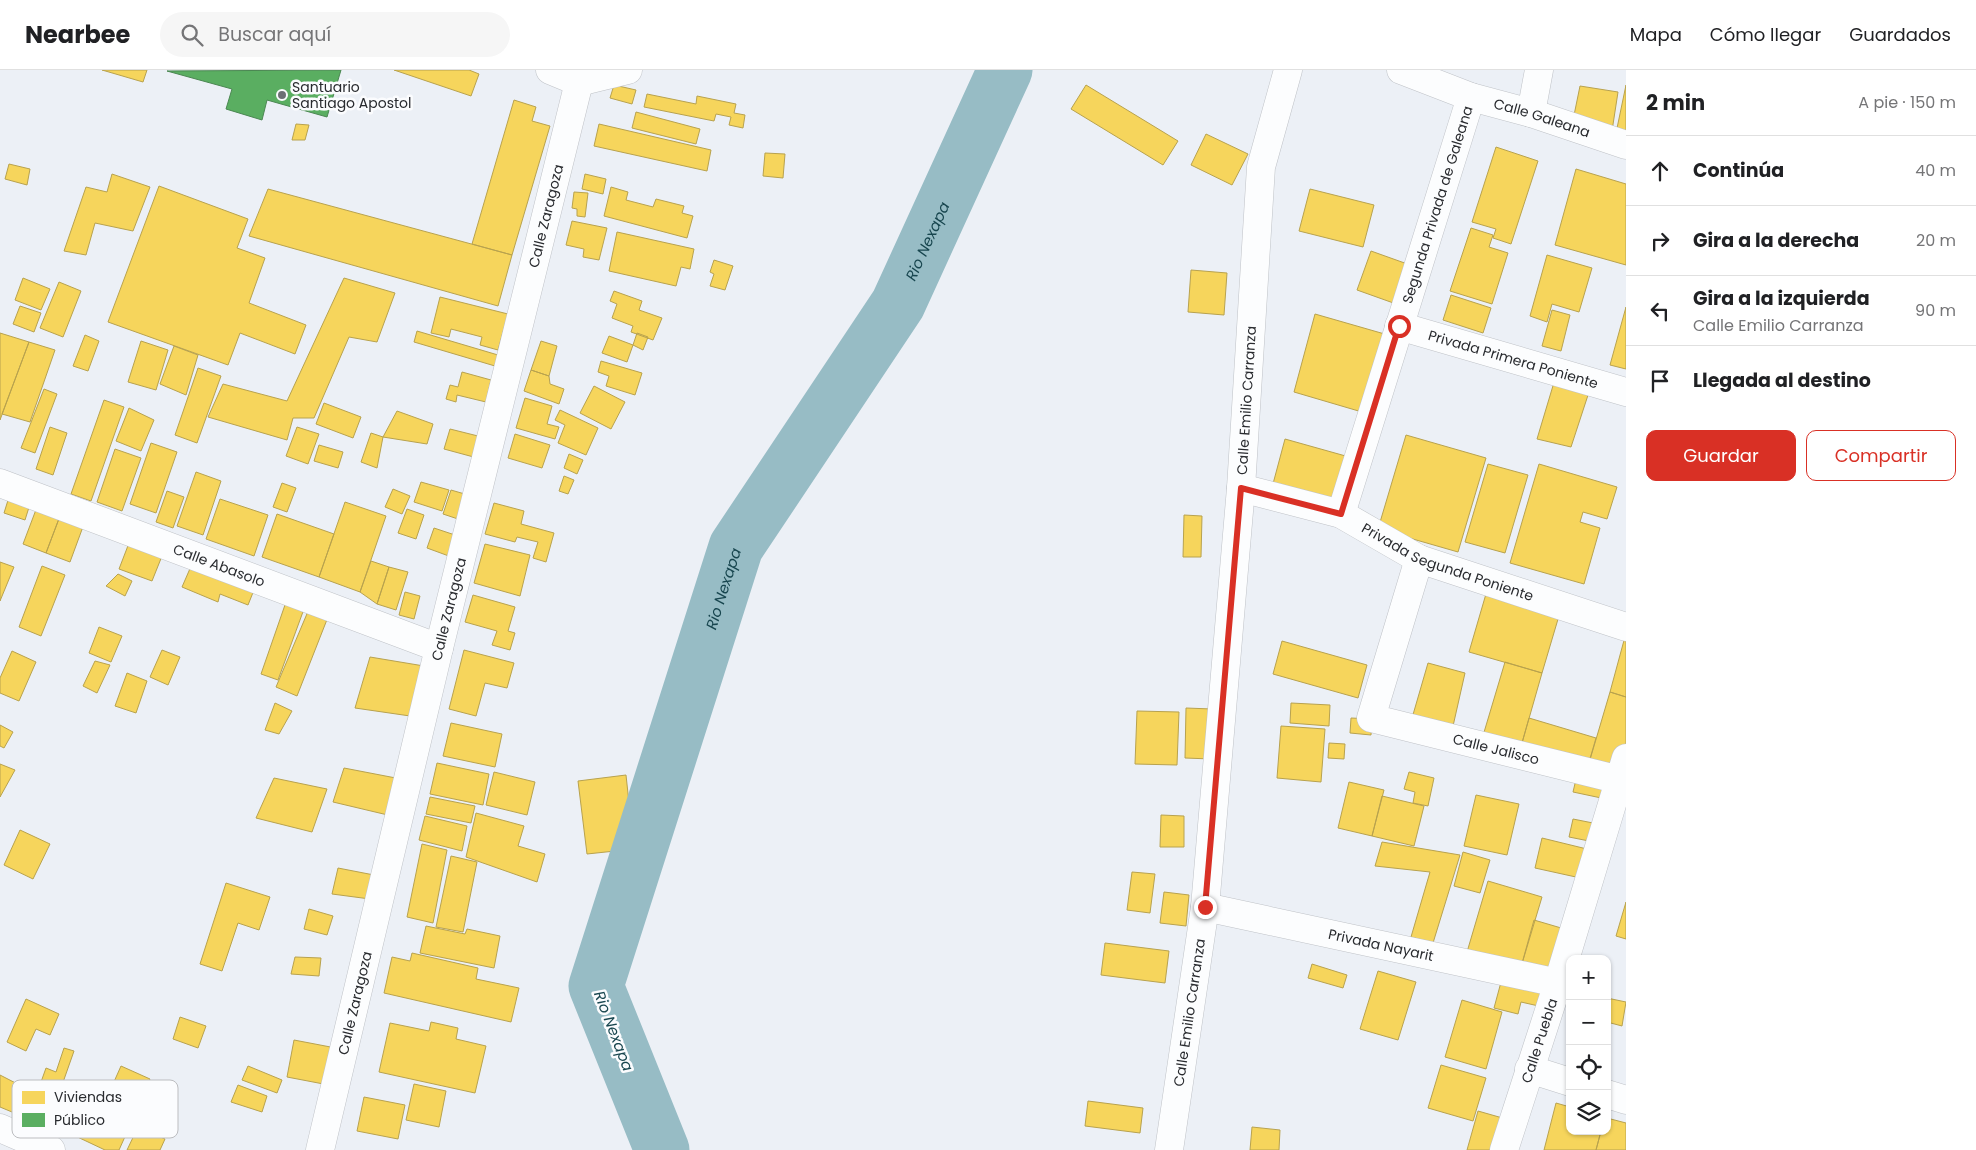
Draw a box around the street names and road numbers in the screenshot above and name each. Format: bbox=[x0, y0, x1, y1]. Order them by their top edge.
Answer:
street label: Calle Galeana bbox=[1492, 94, 1593, 142]
street label: Segunda Privada de Galeana bbox=[1397, 103, 1478, 306]
street label: Calle Zaragoza bbox=[523, 162, 568, 270]
street label: Calle Emilio Carranza bbox=[1232, 325, 1261, 476]
street label: Privada Primera Poniente bbox=[1426, 325, 1601, 393]
street label: Privada Segunda Poniente bbox=[1358, 518, 1536, 606]
street label: Calle Abasolo bbox=[170, 539, 268, 592]
street label: Calle Zaragoza bbox=[426, 555, 471, 663]
street label: Calle Jalisco bbox=[1451, 729, 1541, 770]
street label: Privada Nayarit bbox=[1326, 924, 1436, 966]
street label: Calle Emilio Carranza bbox=[1169, 937, 1210, 1088]
street label: Calle Zaragoza bbox=[333, 949, 377, 1057]
street label: Calle Puebla bbox=[1516, 996, 1562, 1085]

